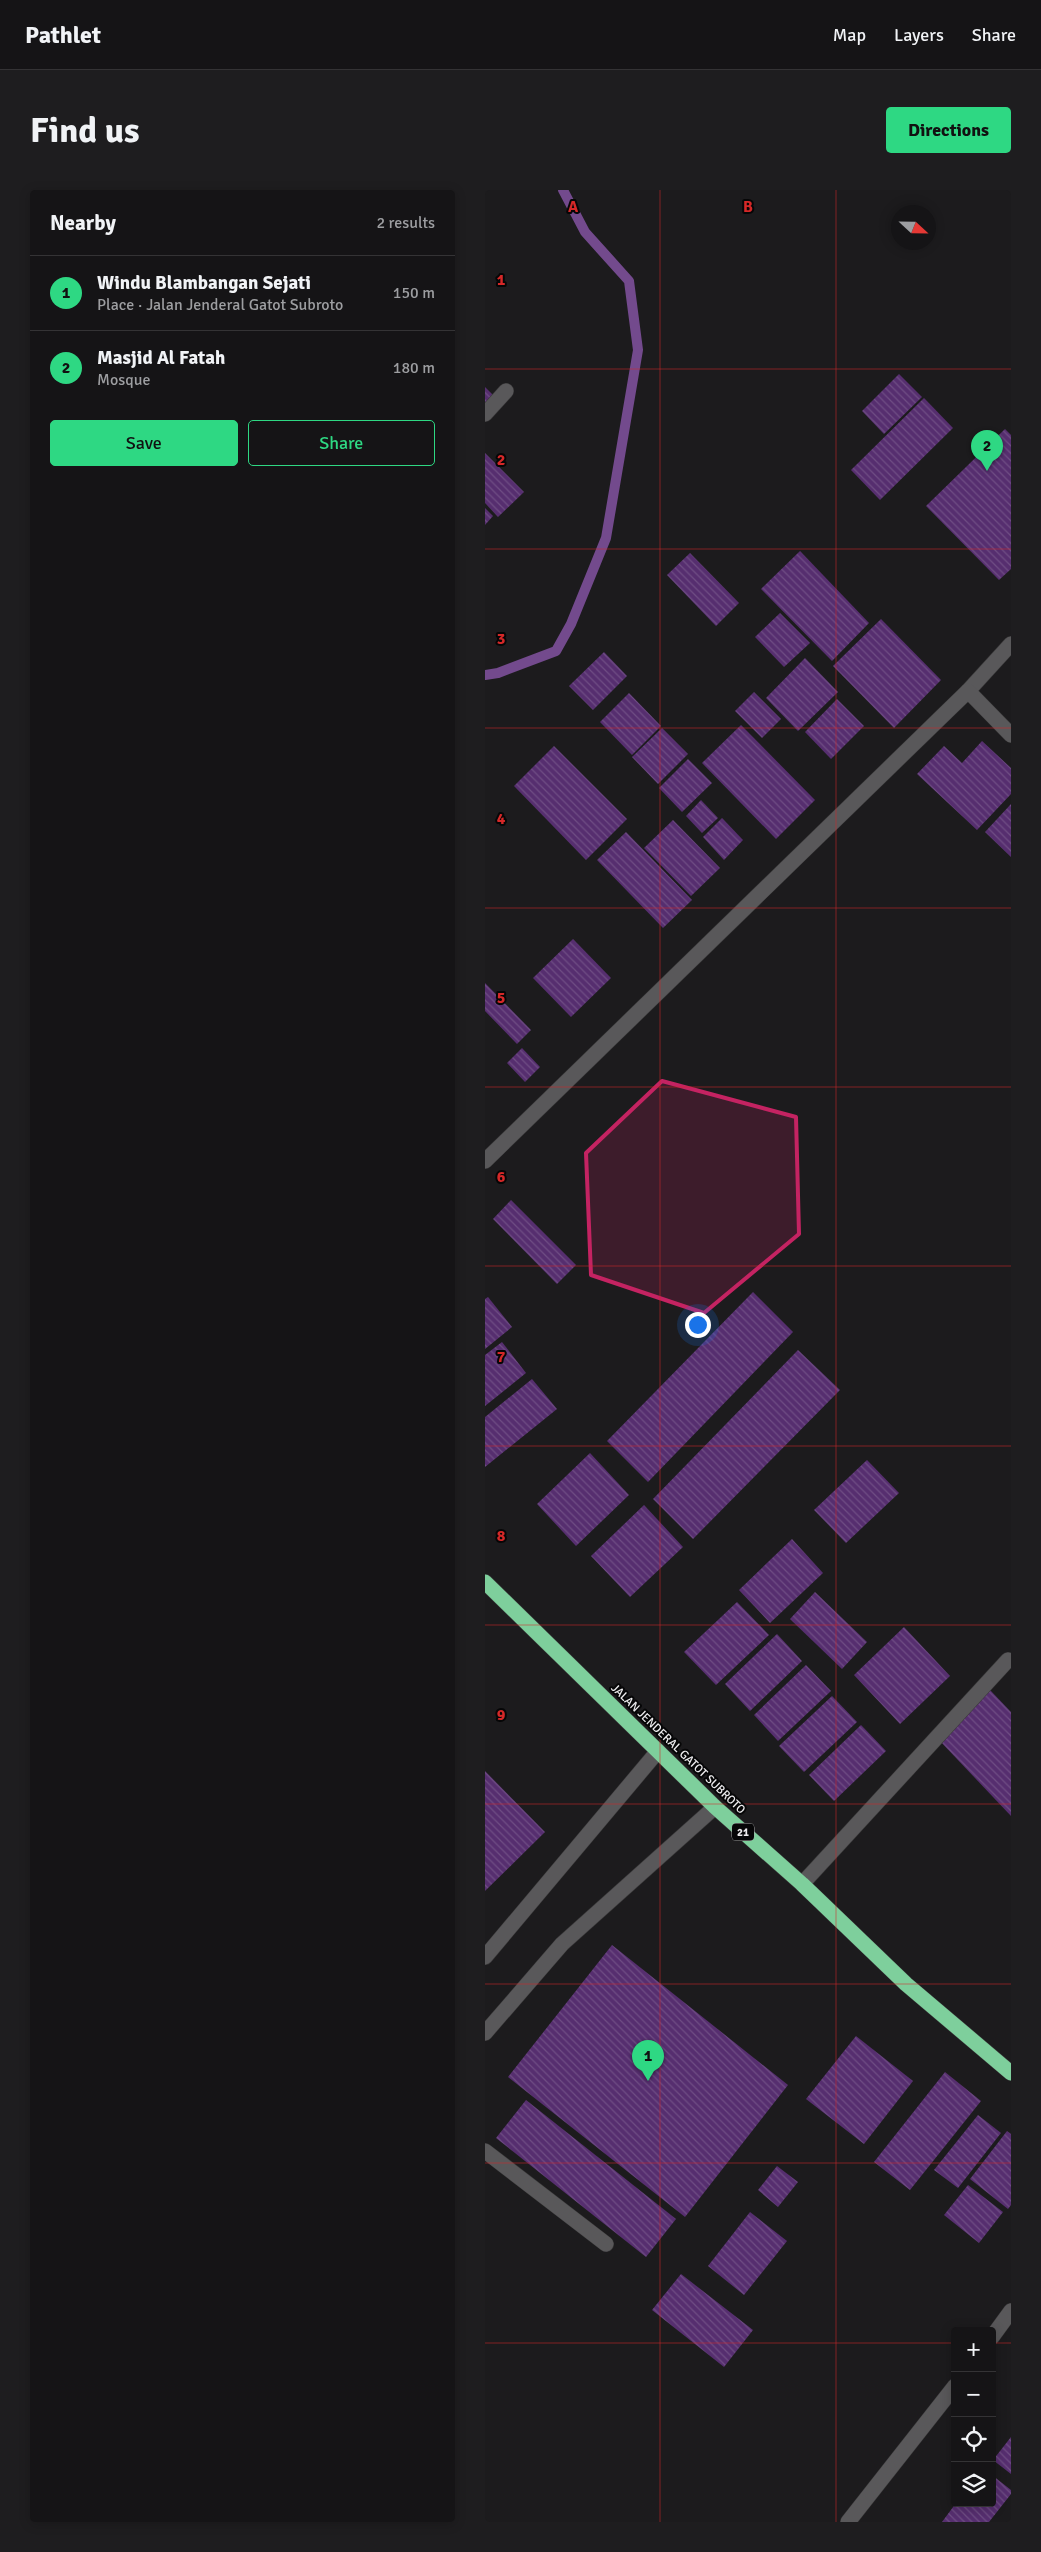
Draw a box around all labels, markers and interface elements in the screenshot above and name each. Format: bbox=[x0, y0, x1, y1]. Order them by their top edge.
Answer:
text: Pathlet bbox=[25, 20, 101, 50]
text: Map bbox=[833, 24, 866, 46]
text: Layers bbox=[894, 24, 944, 46]
text: Share bbox=[972, 24, 1016, 46]
button: Directions bbox=[886, 107, 1011, 153]
text: Find us bbox=[30, 109, 140, 152]
text: A bbox=[568, 197, 579, 217]
text: B bbox=[743, 197, 753, 217]
north arrow bbox=[891, 205, 936, 250]
text: Nearby bbox=[50, 210, 116, 236]
text: 2 results bbox=[376, 213, 435, 233]
text: 1 bbox=[497, 270, 506, 290]
text: Windu Blambangan Sejati bbox=[97, 271, 311, 295]
text: 1 bbox=[62, 283, 70, 303]
text: 150 m bbox=[393, 283, 435, 303]
text: Place · Jalan Jenderal Gatot Subroto bbox=[97, 295, 343, 315]
text: Masjid Al Fatah bbox=[97, 346, 225, 370]
text: 2 bbox=[62, 358, 70, 378]
text: 180 m bbox=[393, 358, 435, 378]
text: Mosque bbox=[97, 370, 150, 390]
button: Save bbox=[50, 420, 238, 466]
button: Share bbox=[248, 420, 435, 466]
pin: 2 bbox=[971, 430, 1003, 471]
text: 2 bbox=[497, 450, 505, 470]
text: 3 bbox=[497, 629, 505, 649]
text: 4 bbox=[497, 809, 506, 829]
text: 5 bbox=[497, 988, 505, 1008]
text: 6 bbox=[497, 1167, 506, 1187]
your location bbox=[685, 1312, 711, 1338]
text: 7 bbox=[497, 1347, 506, 1367]
text: 8 bbox=[497, 1526, 506, 1546]
street label: JALAN JENDERAL GATOT SUBROTO bbox=[608, 1681, 748, 1817]
text: 9 bbox=[497, 1705, 506, 1725]
road number: 21 bbox=[732, 1824, 754, 1840]
pin: 1 bbox=[632, 2040, 664, 2081]
map controls bbox=[951, 2327, 996, 2507]
button: + bbox=[951, 2327, 996, 2372]
button: − bbox=[951, 2372, 996, 2417]
button: locate bbox=[951, 2417, 996, 2462]
button: layers bbox=[951, 2462, 996, 2507]

